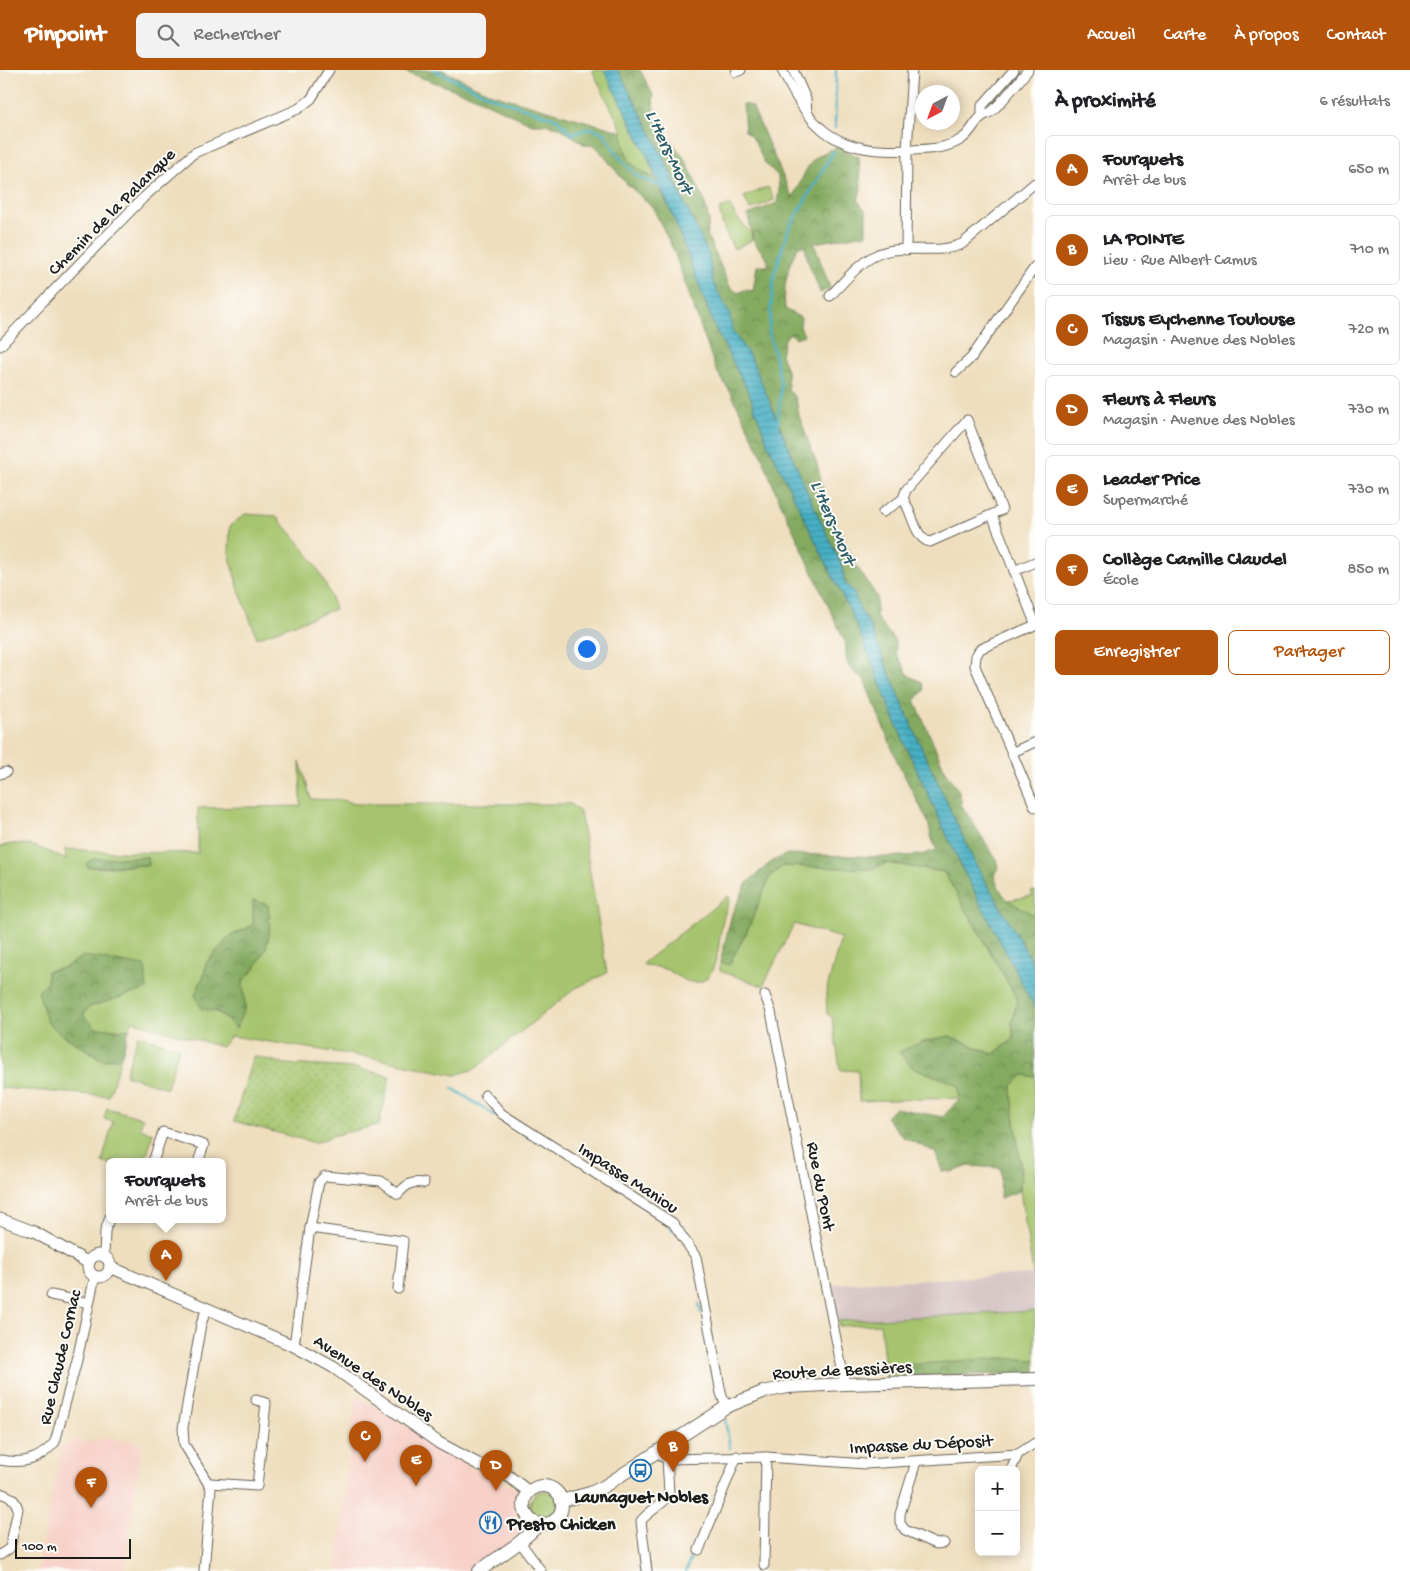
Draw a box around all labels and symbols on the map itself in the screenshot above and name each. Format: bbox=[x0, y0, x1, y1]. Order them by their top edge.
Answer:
north arrow bbox=[915, 85, 960, 130]
water label: L'Hers-Mort bbox=[638, 107, 699, 201]
street label: Chemin de la Palanque bbox=[45, 144, 181, 281]
water label: L'Hers-Mort bbox=[804, 478, 861, 572]
your location bbox=[574, 636, 600, 662]
street label: Impasse Maniou bbox=[573, 1139, 682, 1220]
street label: Rue du Pont bbox=[801, 1140, 839, 1234]
pin: A bbox=[150, 1240, 182, 1281]
street label: Rue Claude Cornac bbox=[36, 1287, 87, 1427]
street label: Avenue des Nobles bbox=[309, 1331, 437, 1428]
street label: Route de Bessières bbox=[772, 1357, 914, 1386]
pin: C bbox=[349, 1421, 381, 1462]
pin: B bbox=[657, 1431, 689, 1472]
street label: Impasse du Déposit bbox=[849, 1431, 995, 1460]
pin: E bbox=[400, 1445, 432, 1486]
pin: D bbox=[480, 1450, 512, 1491]
bus stop icon: Launaguet Nobles bbox=[629, 1459, 653, 1483]
pin: F bbox=[75, 1467, 107, 1508]
place label: Launaguet Nobles bbox=[574, 1488, 709, 1509]
restaurant icon: Presto Chicken bbox=[479, 1511, 503, 1535]
place label: Presto Chicken bbox=[506, 1515, 616, 1536]
scale bar bbox=[15, 1536, 131, 1559]

